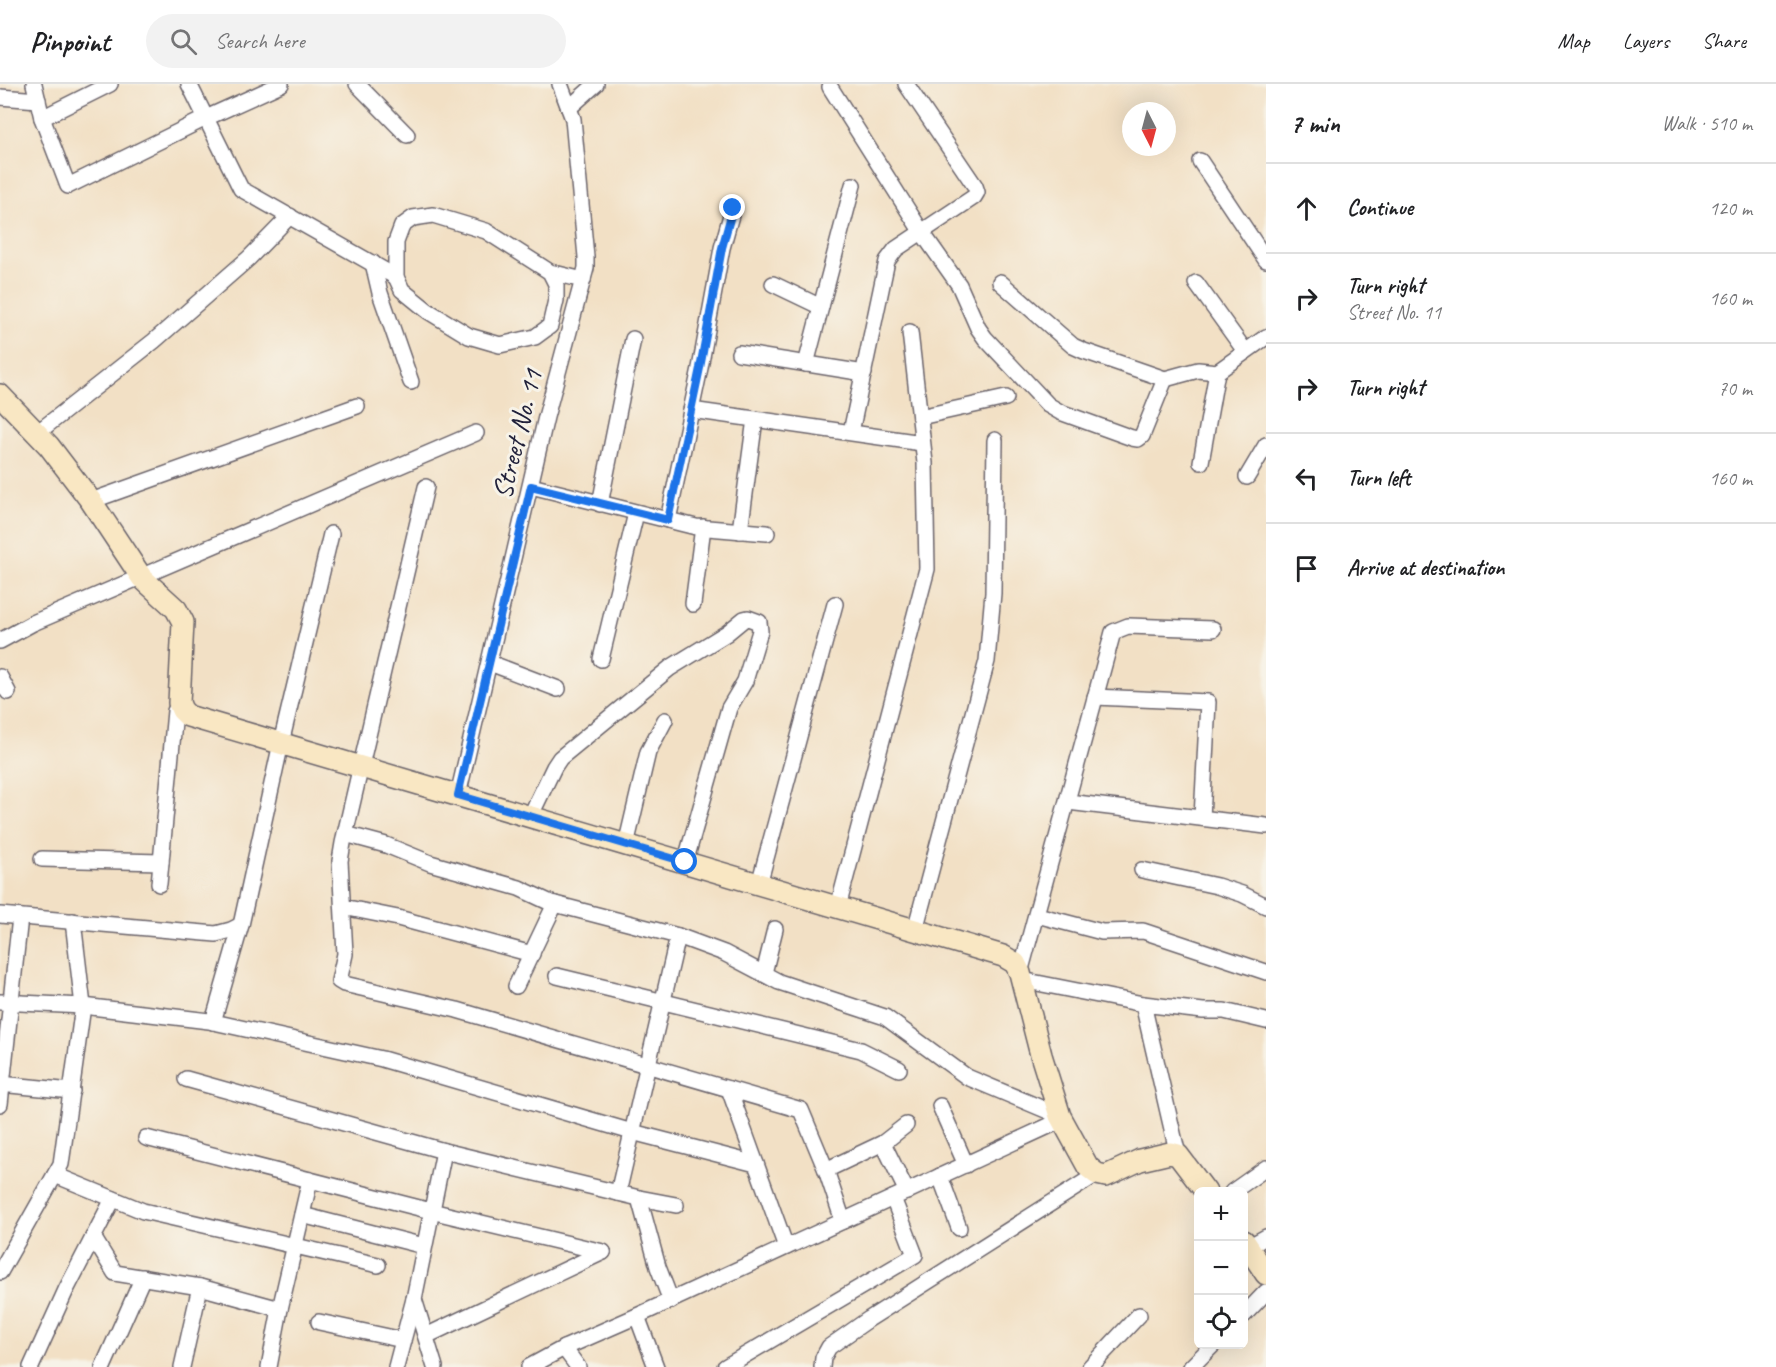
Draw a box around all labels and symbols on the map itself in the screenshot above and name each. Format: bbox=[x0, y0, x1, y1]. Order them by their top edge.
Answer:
north arrow bbox=[1122, 102, 1176, 156]
route end bbox=[719, 194, 745, 220]
street label: Street No. 11 bbox=[484, 364, 550, 502]
route start bbox=[671, 848, 697, 874]

